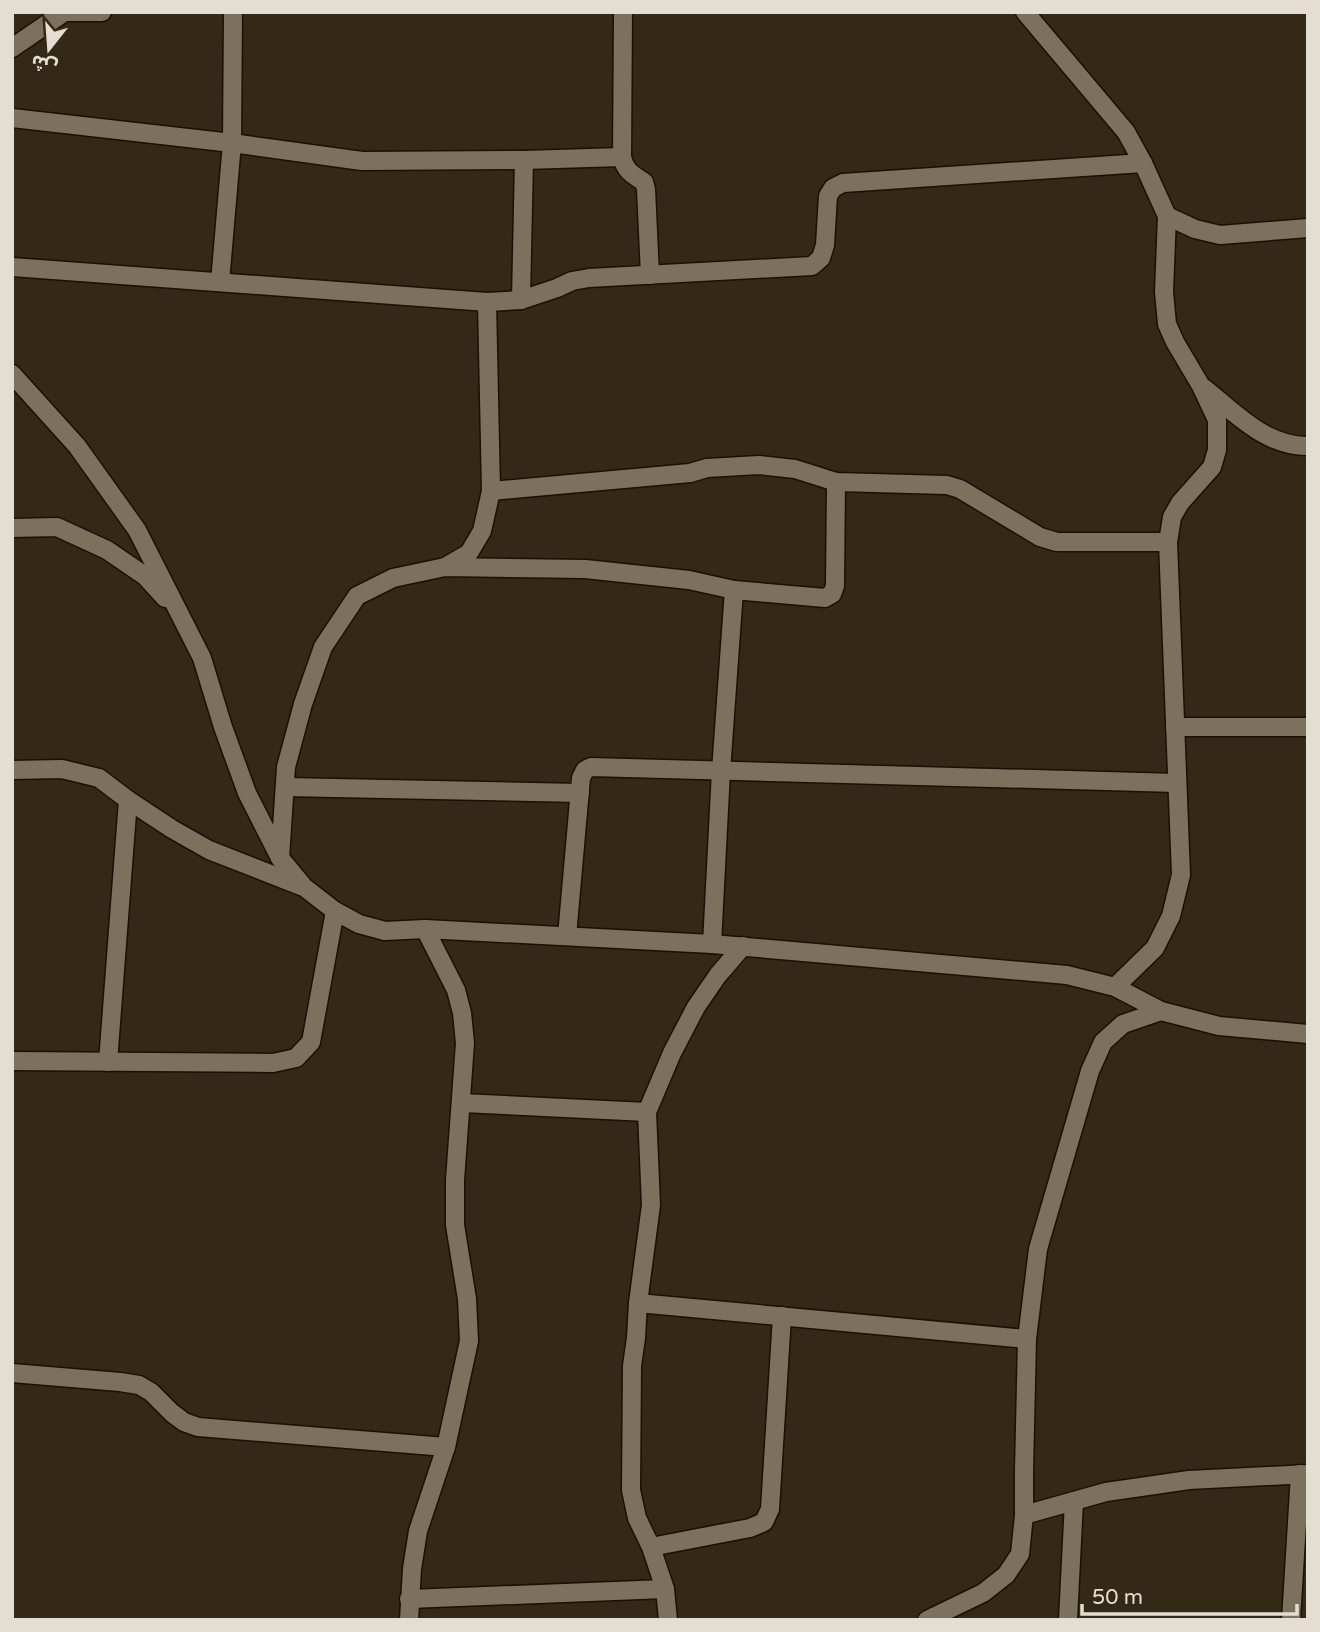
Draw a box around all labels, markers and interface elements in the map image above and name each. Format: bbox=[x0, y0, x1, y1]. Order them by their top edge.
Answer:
north arrow bbox=[14, 14, 84, 84]
text: ش bbox=[29, 50, 60, 79]
scale bar bbox=[1082, 1572, 1297, 1616]
text: 50 m bbox=[1092, 1585, 1143, 1610]

